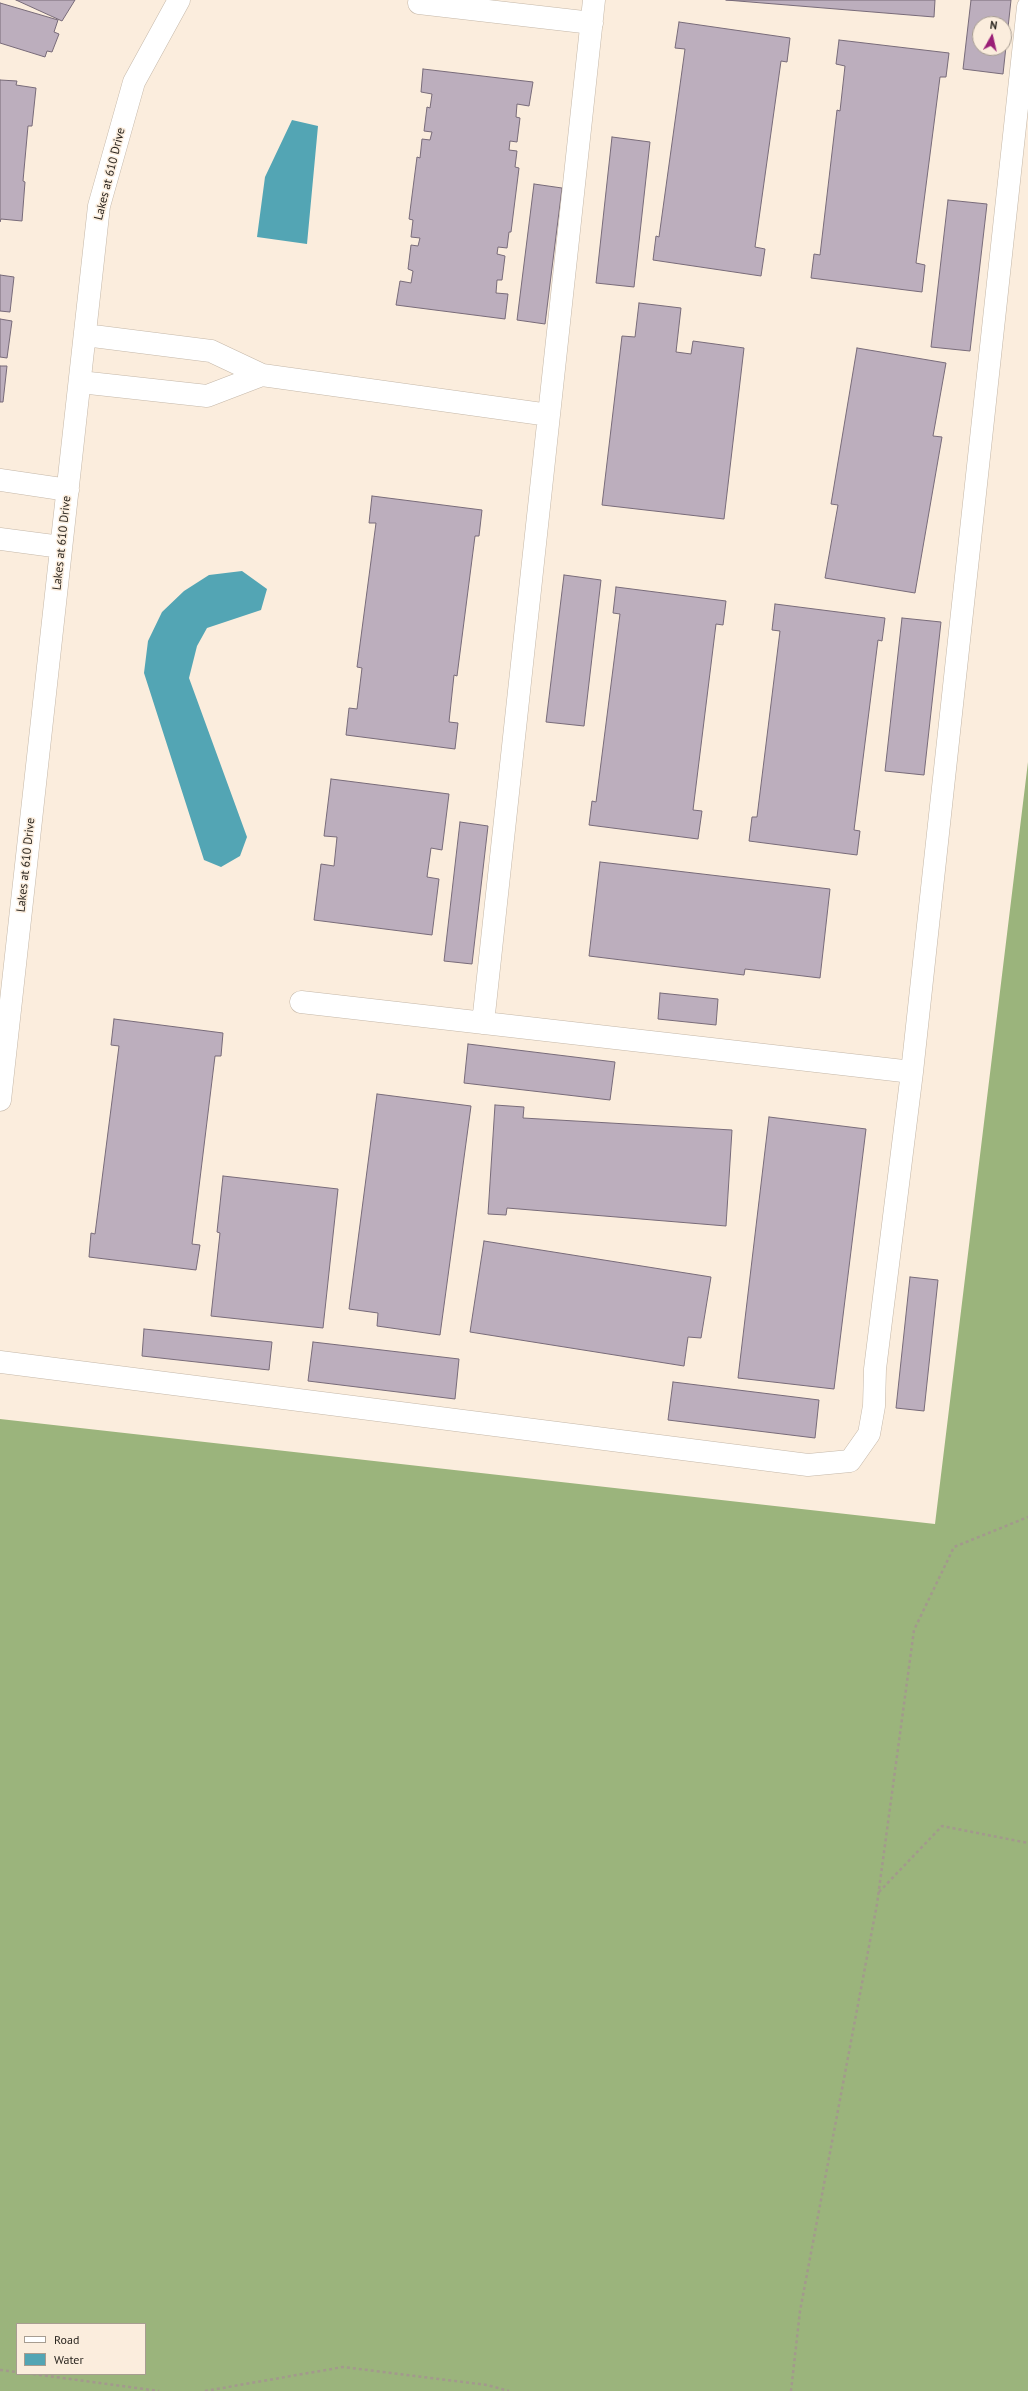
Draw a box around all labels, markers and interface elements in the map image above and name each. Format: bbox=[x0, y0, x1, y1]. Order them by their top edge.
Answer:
north arrow bbox=[972, 16, 1012, 56]
text: N bbox=[989, 18, 998, 33]
street label: Lakes at 610 Drive bbox=[92, 126, 128, 222]
street label: Lakes at 610 Drive bbox=[50, 495, 74, 591]
street label: Lakes at 610 Drive bbox=[14, 817, 38, 913]
legend bbox=[16, 2323, 146, 2375]
text: Road bbox=[54, 2332, 79, 2347]
text: Water bbox=[54, 2352, 84, 2367]

